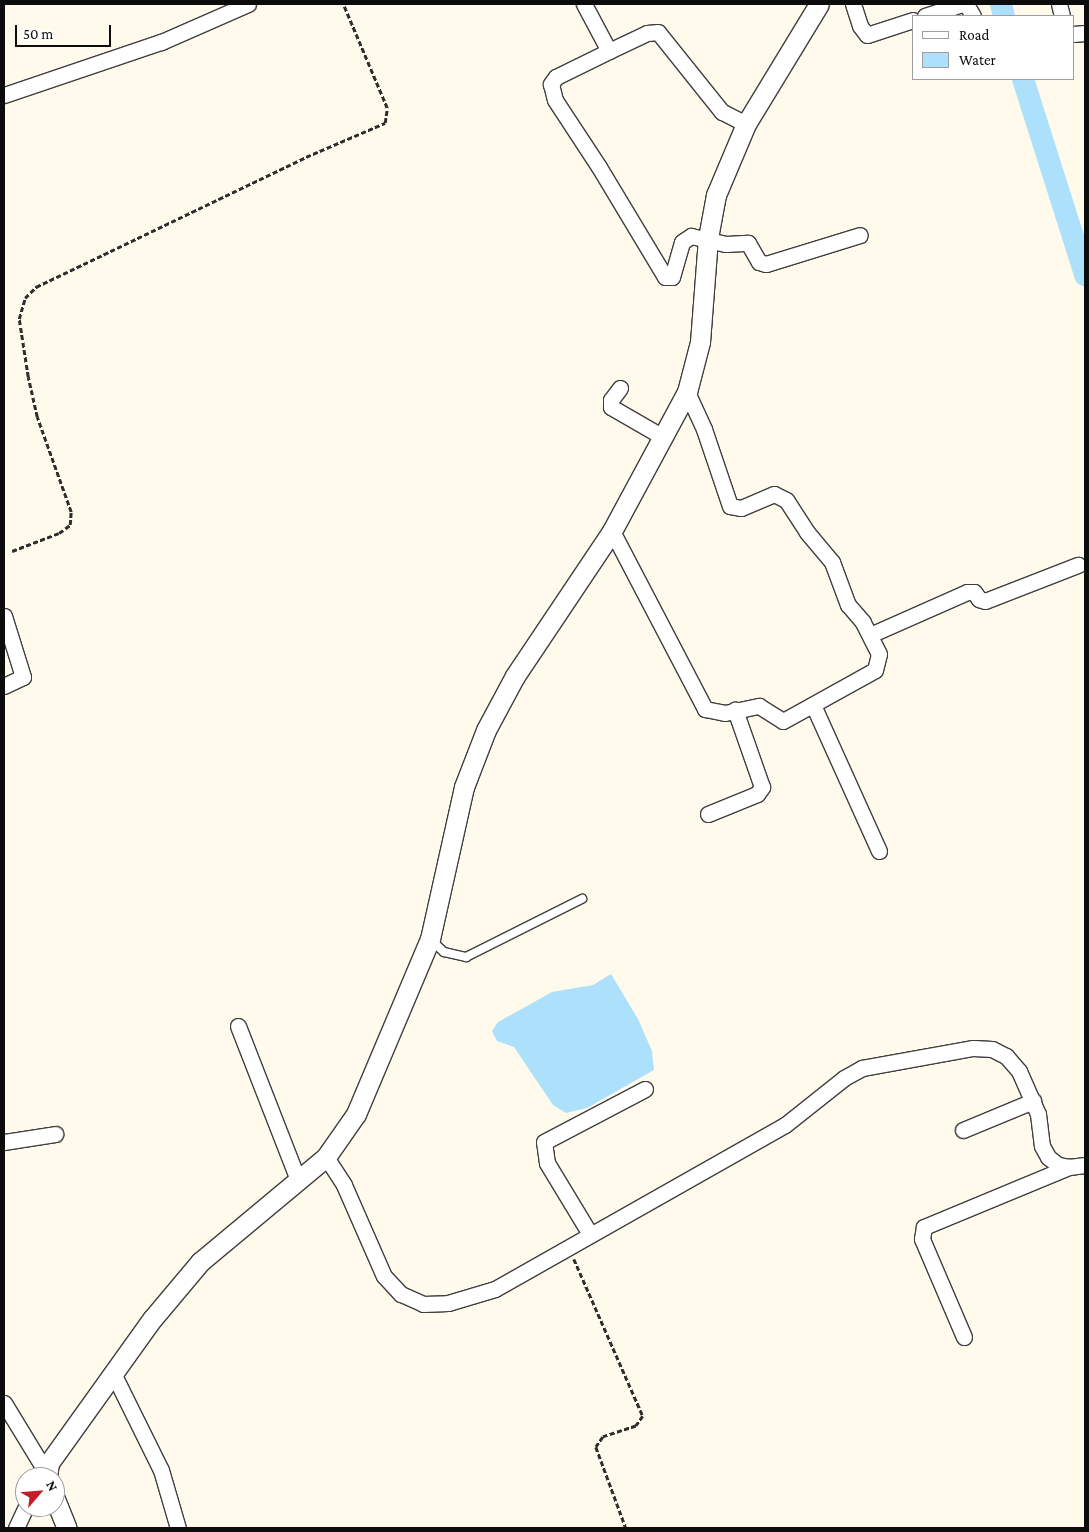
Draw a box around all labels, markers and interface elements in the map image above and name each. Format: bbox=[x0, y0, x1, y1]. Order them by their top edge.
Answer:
scale bar bbox=[18, 15, 114, 47]
legend bbox=[912, 15, 1074, 80]
text: 50 m bbox=[23, 26, 53, 42]
text: Road bbox=[959, 27, 989, 43]
text: Water bbox=[959, 52, 996, 68]
north arrow bbox=[15, 1467, 65, 1517]
text: N bbox=[43, 1478, 62, 1494]

